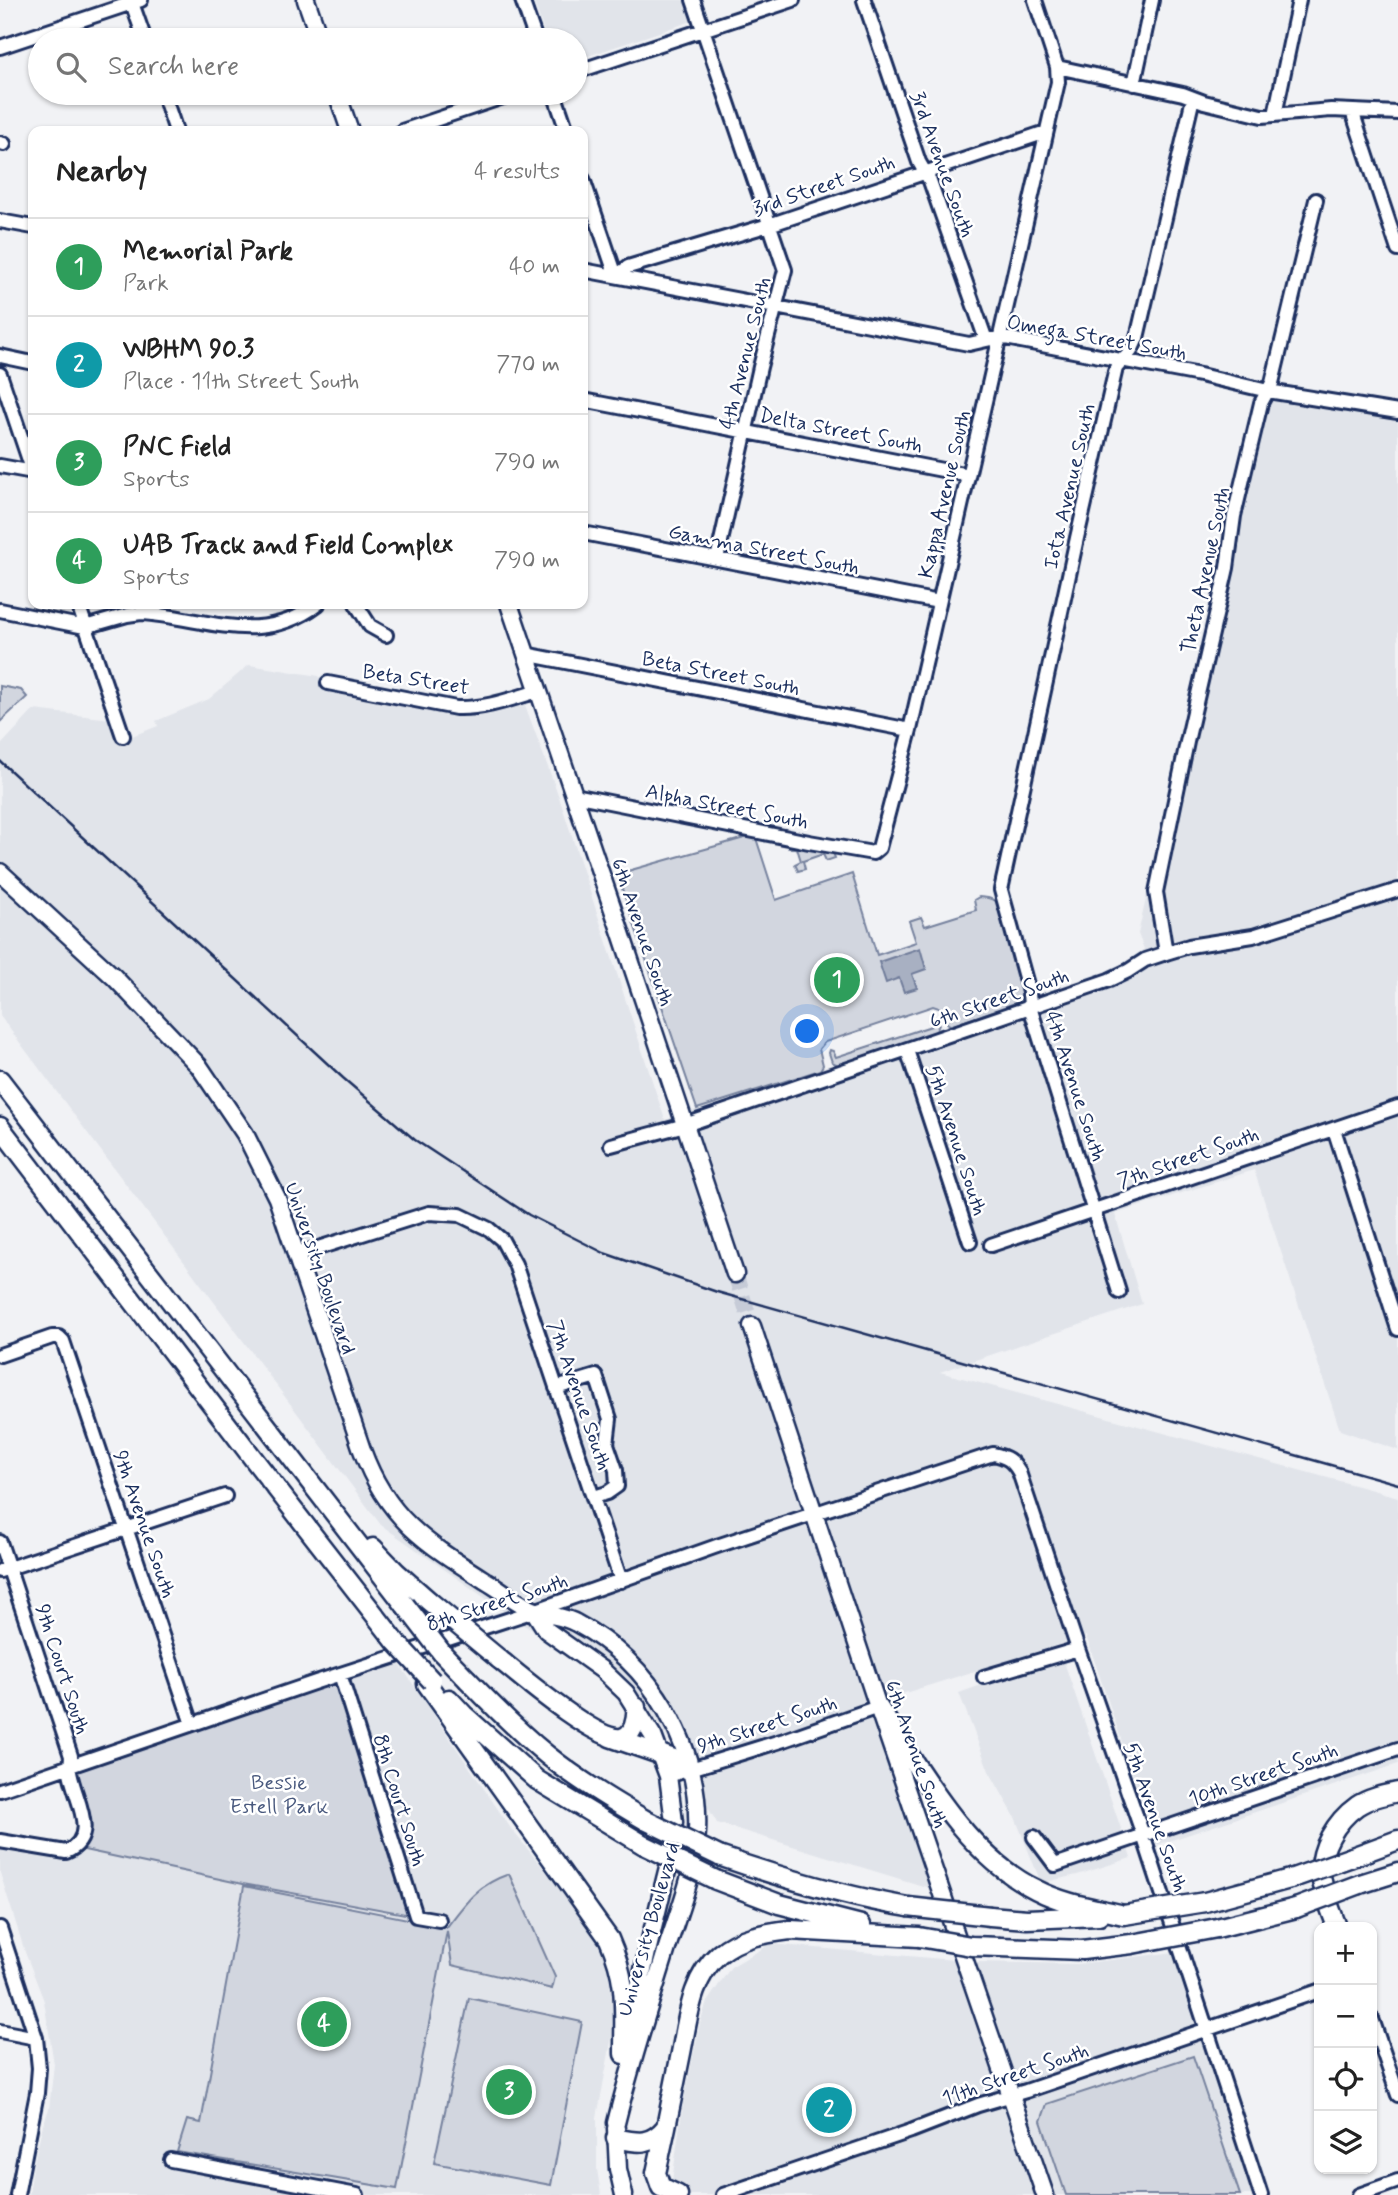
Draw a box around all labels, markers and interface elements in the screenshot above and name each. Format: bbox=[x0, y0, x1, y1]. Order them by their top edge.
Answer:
search box bbox=[28, 28, 588, 105]
icon: search bbox=[52, 48, 90, 86]
text: Search here bbox=[108, 50, 239, 84]
street label: 3rd Avenue South bbox=[903, 87, 982, 241]
street label: 3rd Street South bbox=[750, 149, 899, 223]
text: Nearby bbox=[56, 152, 147, 191]
text: 4 results bbox=[474, 157, 560, 187]
text: Memorial Park bbox=[123, 235, 293, 269]
text: 1 bbox=[74, 252, 84, 282]
text: 40 m bbox=[509, 252, 560, 282]
text: Park bbox=[123, 269, 169, 299]
street label: 4th Avenue South bbox=[713, 274, 778, 433]
street label: Omega Street South bbox=[1004, 308, 1189, 370]
text: WBHM 90.3 bbox=[123, 333, 254, 367]
text: 2 bbox=[73, 350, 85, 380]
text: 770 m bbox=[496, 350, 560, 380]
text: Place · 11th Street South bbox=[123, 367, 360, 397]
street label: Delta Street South bbox=[757, 401, 925, 461]
street label: Iota Avenue South bbox=[1037, 401, 1103, 572]
street label: Kappa Avenue South bbox=[912, 407, 978, 581]
text: PNC Field bbox=[123, 431, 231, 465]
text: 3 bbox=[74, 448, 84, 478]
text: 790 m bbox=[494, 448, 560, 478]
text: Sports bbox=[123, 465, 190, 495]
street label: Theta Avenue South bbox=[1175, 484, 1237, 656]
street label: Gamma Street South bbox=[666, 518, 862, 582]
text: UAB Track and Field Complex bbox=[123, 529, 453, 563]
text: 4 bbox=[72, 546, 86, 576]
text: 790 m bbox=[494, 546, 560, 576]
text: Sports bbox=[123, 563, 190, 593]
street label: Beta Street South bbox=[639, 645, 802, 703]
street label: Beta Street bbox=[360, 658, 471, 702]
street label: Alpha Street South bbox=[643, 777, 811, 837]
street label: 6th Avenue South bbox=[604, 854, 681, 1010]
pin: 1 bbox=[814, 954, 860, 1006]
street label: 6th Street South bbox=[926, 962, 1073, 1036]
street label: 4th Avenue South bbox=[1038, 1008, 1113, 1165]
your location bbox=[790, 1014, 824, 1048]
street label: 5th Avenue South bbox=[918, 1061, 994, 1219]
street label: 7th Street South bbox=[1114, 1121, 1263, 1195]
street label: University Boulevard bbox=[277, 1179, 363, 1358]
street label: 7th Avenue South bbox=[540, 1317, 618, 1474]
street label: 9th Avenue South bbox=[106, 1447, 182, 1602]
street label: 8th Street South bbox=[423, 1567, 572, 1639]
street label: 9th Court South bbox=[28, 1601, 96, 1738]
street label: 6th Avenue South bbox=[878, 1676, 955, 1832]
street label: 9th Street South bbox=[694, 1689, 841, 1761]
street label: 8th Court South bbox=[366, 1731, 432, 1870]
street label: 10th Street South bbox=[1185, 1736, 1342, 1814]
street label: 5th Avenue South bbox=[1116, 1739, 1194, 1896]
park label: Bessie Estell Park bbox=[230, 1769, 328, 1821]
street label: University Boulevard bbox=[611, 1839, 687, 2020]
map controls bbox=[1314, 1922, 1377, 2174]
button: + bbox=[1314, 1922, 1377, 1985]
button: − bbox=[1314, 1985, 1377, 2048]
pin: 4 bbox=[301, 1998, 347, 2050]
street label: 11th Street South bbox=[938, 2037, 1092, 2113]
button: locate bbox=[1314, 2048, 1377, 2111]
pin: 3 bbox=[486, 2066, 532, 2118]
pin: 2 bbox=[806, 2084, 852, 2136]
button: layers bbox=[1314, 2111, 1377, 2174]

